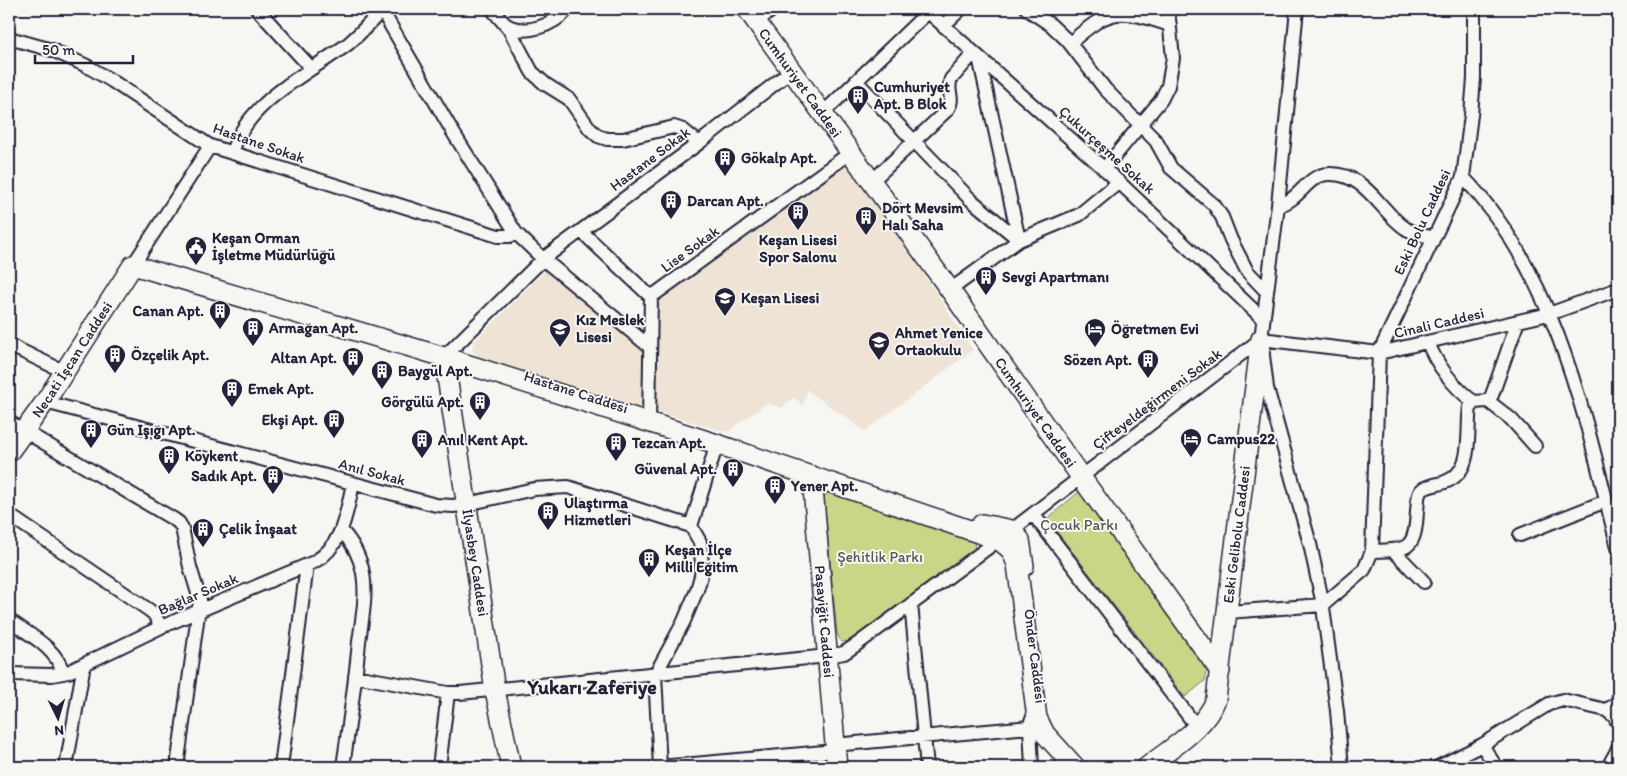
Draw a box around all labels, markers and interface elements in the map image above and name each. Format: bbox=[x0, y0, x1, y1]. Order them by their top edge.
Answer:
street label: Cumhuriyet Caddesi bbox=[755, 25, 846, 141]
scale bar bbox=[35, 32, 132, 64]
text: 50 m bbox=[42, 41, 75, 59]
place label: Cumhuriyet Apt. B Blok bbox=[873, 78, 950, 114]
building icon: Cumhuriyet Apt. B Blok bbox=[846, 84, 870, 115]
street label: Çukurçeşme Sokak bbox=[1055, 102, 1159, 198]
street label: Hastane Sokak bbox=[211, 119, 308, 167]
street label: Hastane Sokak bbox=[606, 123, 694, 195]
building icon: Gökalp Apt. bbox=[713, 146, 737, 177]
place label: Gökalp Apt. bbox=[741, 149, 817, 168]
street label: Eski Bolu Caddesi bbox=[1390, 166, 1454, 278]
building icon: Darcan Apt. bbox=[659, 189, 683, 220]
place label: Darcan Apt. bbox=[687, 192, 764, 211]
place label: Dört Mevsim Halı Saha bbox=[882, 199, 964, 234]
building icon: Keşan Lisesi Spor Salonu bbox=[786, 200, 810, 231]
building icon: Dört Mevsim Halı Saha bbox=[854, 205, 878, 236]
street label: Lise Sokak bbox=[657, 222, 723, 276]
place label: Keşan Orman İşletme Müdürlüğü bbox=[212, 229, 336, 265]
place label: Keşan Lisesi Spor Salonu bbox=[759, 231, 837, 267]
public building icon: Keşan Orman İşletme Müdürlüğü bbox=[184, 235, 208, 266]
building icon: Sevgi Apartmanı bbox=[974, 265, 998, 296]
place label: Sevgi Apartmanı bbox=[1002, 268, 1109, 287]
school or university icon: Keşan Lisesi bbox=[713, 286, 737, 317]
place label: Keşan Lisesi bbox=[741, 289, 820, 308]
street label: Necati İşcan Caddesi bbox=[28, 298, 116, 421]
building icon: Canan Apt. bbox=[208, 299, 232, 330]
place label: Canan Apt. bbox=[132, 302, 204, 321]
street label: Cinali Caddesi bbox=[1392, 304, 1486, 342]
place label: Kız Meslek Lisesi bbox=[576, 311, 645, 346]
building icon: Armağan Apt. bbox=[241, 316, 265, 347]
school or university icon: Kız Meslek Lisesi bbox=[548, 317, 572, 348]
hotel icon: Öğretmen Evi bbox=[1083, 317, 1107, 348]
place label: Armağan Apt. bbox=[268, 319, 359, 338]
place label: Öğretmen Evi bbox=[1111, 320, 1199, 339]
place label: Ahmet Yenice Ortaokulu bbox=[894, 324, 983, 359]
school or university icon: Ahmet Yenice Ortaokulu bbox=[867, 330, 891, 361]
building icon: Özçelik Apt. bbox=[103, 343, 127, 374]
street label: Çifteyeldeğirmeni Sokak bbox=[1089, 344, 1225, 453]
place label: Özçelik Apt. bbox=[131, 346, 209, 365]
building icon: Altan Apt. bbox=[341, 346, 365, 377]
building icon: Sözen Apt. bbox=[1136, 348, 1160, 379]
place label: Altan Apt. bbox=[270, 349, 337, 368]
place label: Sözen Apt. bbox=[1064, 351, 1132, 370]
street label: Cumhuriyet Caddesi bbox=[991, 354, 1081, 471]
building icon: Baygül Apt. bbox=[370, 359, 394, 390]
place label: Baygül Apt. bbox=[398, 362, 473, 381]
street label: Hastane Caddesi bbox=[522, 367, 630, 417]
building icon: Emek Apt. bbox=[220, 377, 244, 408]
place label: Emek Apt. bbox=[248, 380, 314, 399]
building icon: Görgülü Apt. bbox=[468, 390, 492, 421]
place label: Görgülü Apt. bbox=[381, 393, 464, 412]
building icon: Ekşi Apt. bbox=[322, 408, 346, 439]
place label: Ekşi Apt. bbox=[262, 411, 318, 430]
building icon: Gün Işığı Apt. bbox=[79, 418, 103, 449]
place label: Gün Işığı Apt. bbox=[107, 421, 196, 440]
hotel icon: Campus22 bbox=[1179, 427, 1203, 458]
building icon: Anıl Kent Apt. bbox=[410, 428, 434, 459]
place label: Campus22 bbox=[1207, 430, 1275, 449]
place label: Anıl Kent Apt. bbox=[437, 431, 528, 450]
building icon: Tezcan Apt. bbox=[604, 431, 628, 462]
place label: Tezcan Apt. bbox=[631, 434, 706, 453]
building icon: Köykent bbox=[157, 444, 181, 475]
place label: Köykent bbox=[185, 447, 239, 466]
street label: Anıl Sokak bbox=[337, 454, 408, 490]
building icon: Güvenal Apt. bbox=[721, 457, 745, 488]
place label: Güvenal Apt. bbox=[634, 460, 717, 479]
building icon: Sadık Apt. bbox=[261, 464, 285, 495]
street label: Eski Gelibolu Caddesi bbox=[1219, 465, 1254, 604]
place label: Sadık Apt. bbox=[191, 467, 257, 486]
building icon: Yener Apt. bbox=[763, 474, 787, 505]
place label: Yener Apt. bbox=[790, 477, 858, 496]
place label: Ulaştırma Hizmetleri bbox=[564, 494, 631, 529]
building icon: Ulaştırma Hizmetleri bbox=[536, 500, 560, 531]
street label: İlyasbey Caddesi bbox=[458, 508, 493, 618]
park label: Çocuk Parkı bbox=[1040, 516, 1118, 534]
building icon: Çelik İnşaat bbox=[191, 517, 215, 548]
place label: Çelik İnşaat bbox=[219, 520, 297, 539]
place label: Keşan İlçe Milli Eğitim bbox=[665, 541, 739, 577]
building icon: Keşan İlçe Milli Eğitim bbox=[637, 547, 661, 578]
park label: Şehitlik Parkı bbox=[837, 548, 923, 566]
street label: Paşayiğit Caddesi bbox=[811, 565, 838, 678]
street label: Bağlar Sokak bbox=[155, 569, 241, 619]
street label: Önder Caddesi bbox=[1020, 608, 1050, 704]
district label: Yukarı Zaferiye bbox=[526, 675, 657, 700]
north arrow bbox=[32, 694, 82, 744]
text: N bbox=[54, 722, 65, 739]

